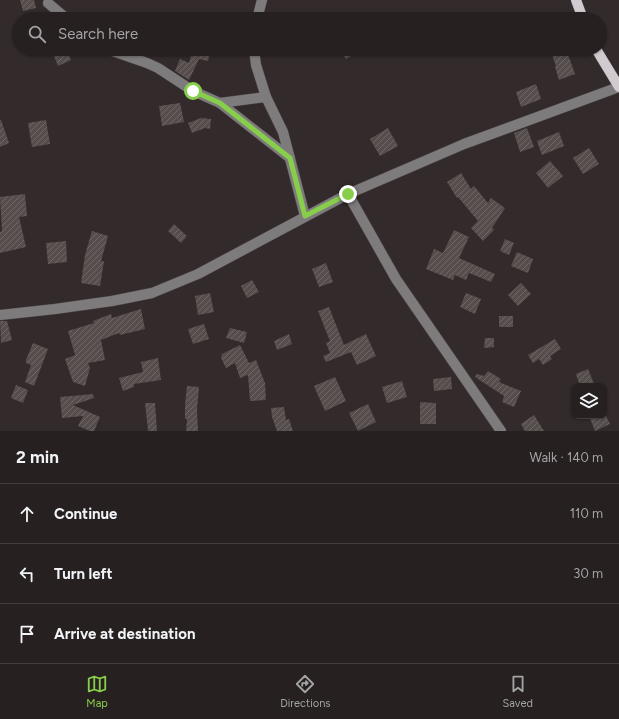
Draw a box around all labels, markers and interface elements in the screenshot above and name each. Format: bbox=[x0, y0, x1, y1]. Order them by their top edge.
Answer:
search box bbox=[12, 12, 607, 56]
icon: search bbox=[26, 23, 48, 45]
text: Search here bbox=[58, 25, 138, 43]
route start bbox=[184, 82, 202, 100]
route end bbox=[339, 185, 357, 203]
map controls bbox=[571, 383, 607, 419]
button: layers bbox=[571, 383, 607, 419]
text: 2 min bbox=[16, 447, 59, 467]
text: Walk · 140 m bbox=[529, 450, 603, 465]
icon: ahead bbox=[16, 503, 38, 525]
text: Continue bbox=[54, 505, 117, 523]
text: 110 m bbox=[570, 506, 603, 521]
icon: left bbox=[16, 563, 38, 585]
text: Turn left bbox=[54, 565, 112, 583]
text: 30 m bbox=[573, 566, 603, 581]
icon: arrive bbox=[16, 623, 38, 645]
text: Arrive at destination bbox=[54, 625, 195, 643]
tab: Map bbox=[86, 673, 108, 710]
tab: Directions bbox=[280, 673, 330, 710]
tab: Saved bbox=[503, 673, 533, 710]

